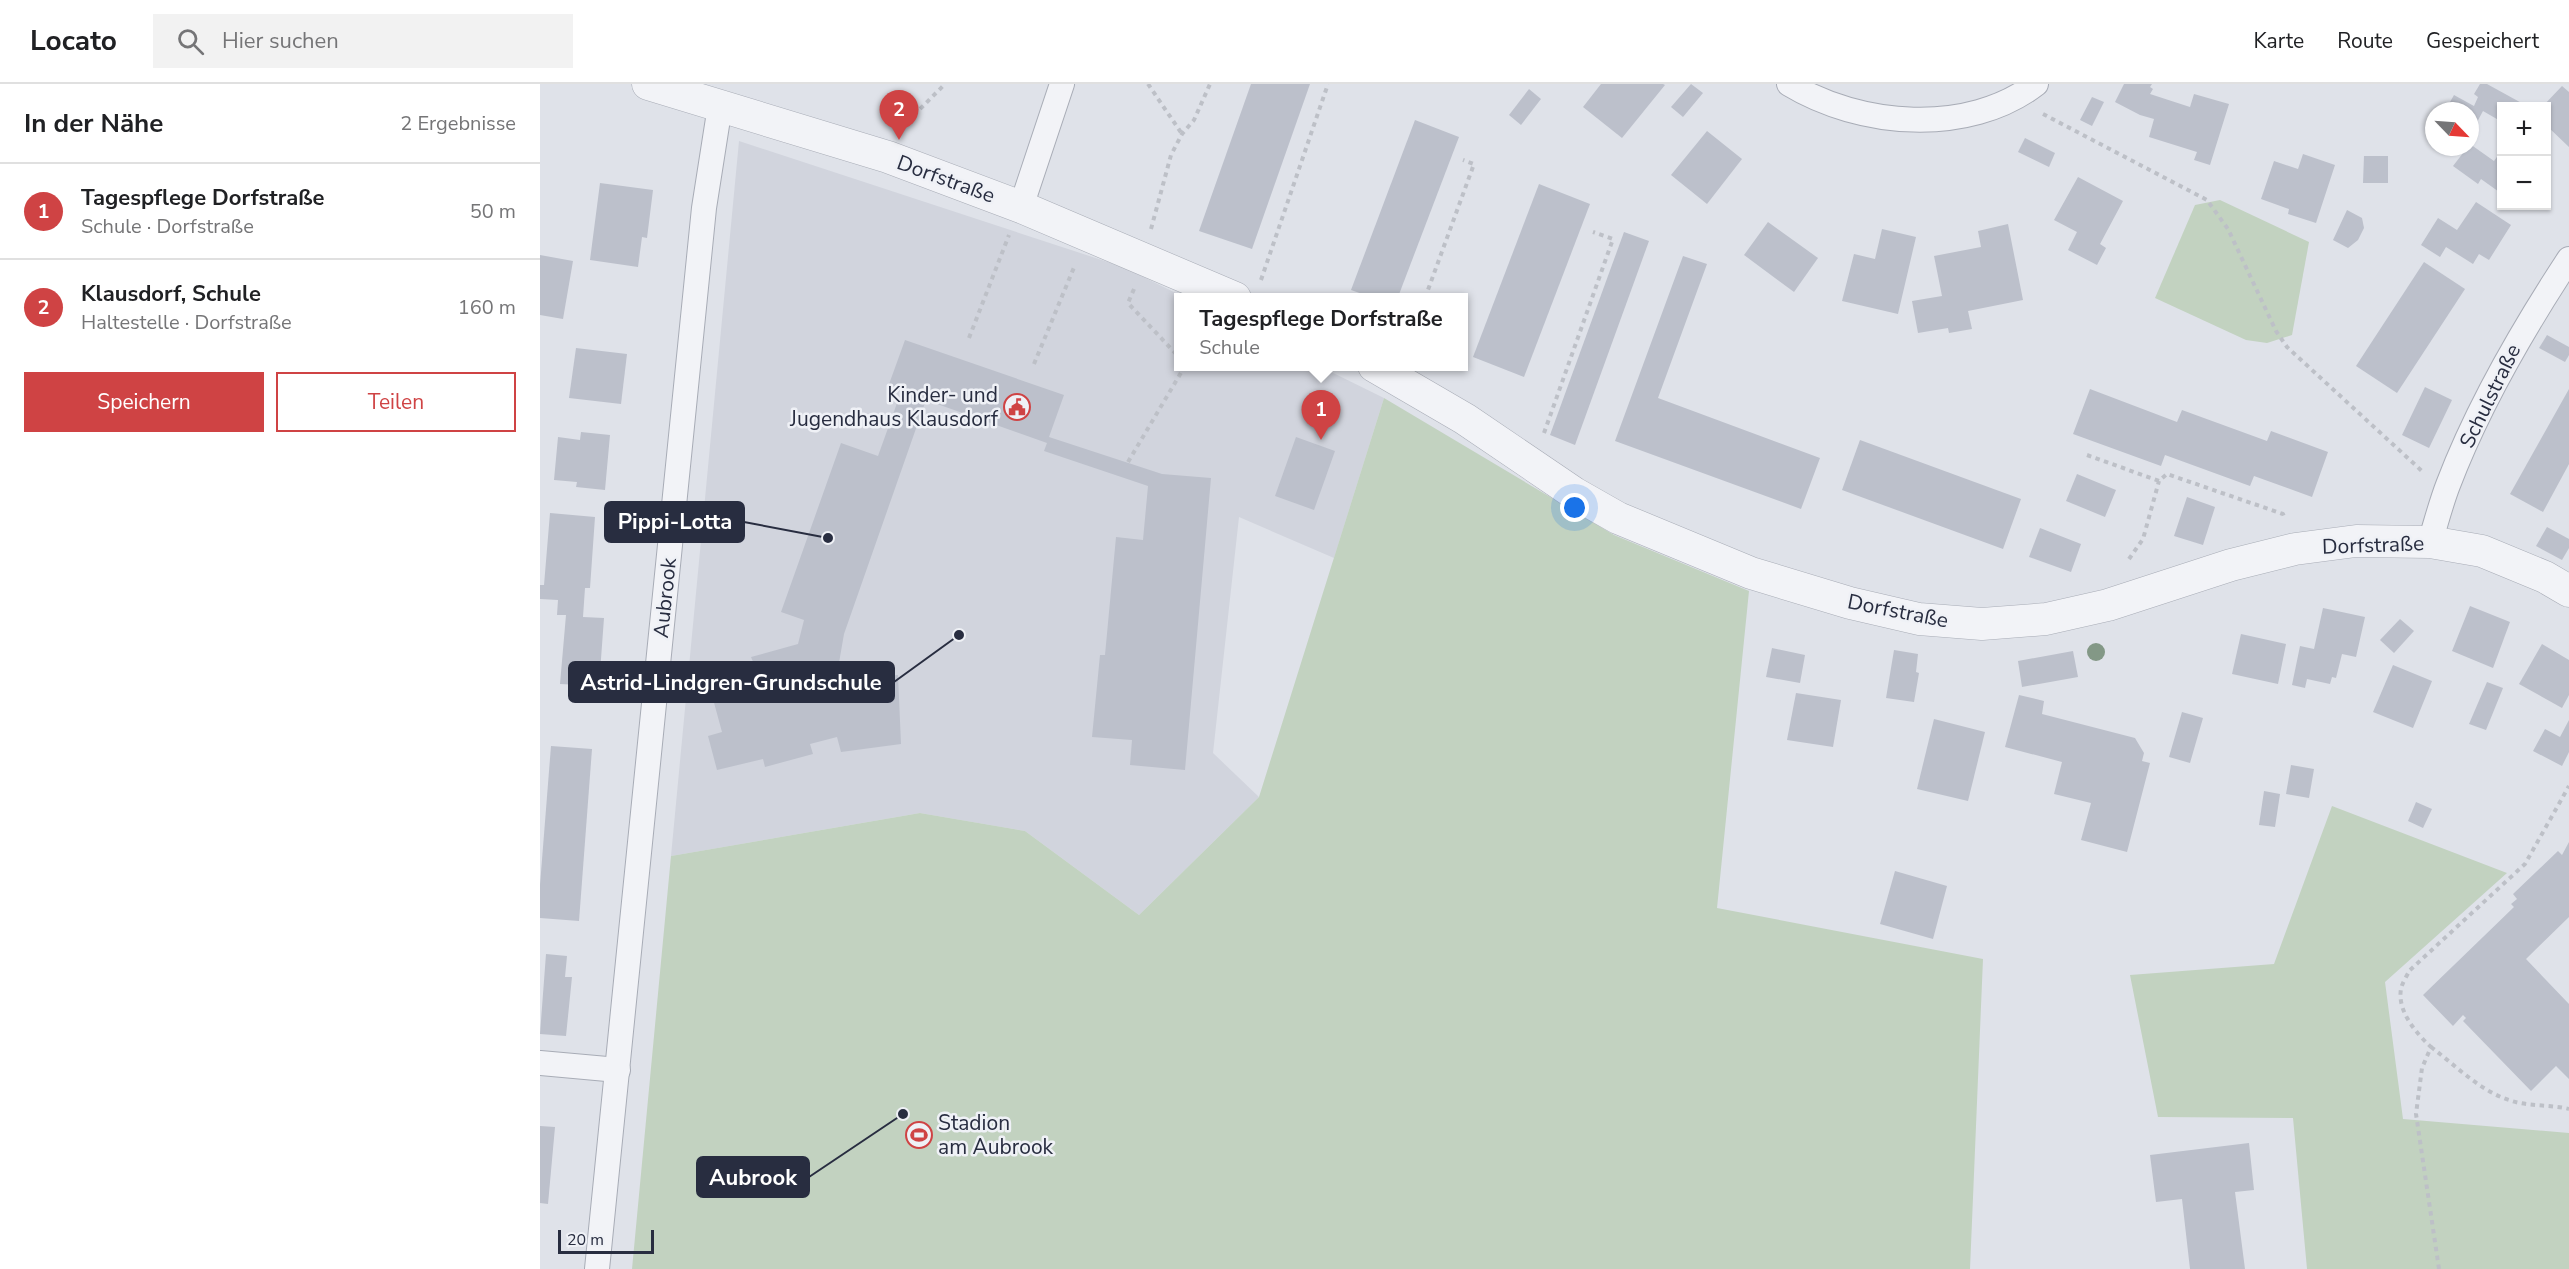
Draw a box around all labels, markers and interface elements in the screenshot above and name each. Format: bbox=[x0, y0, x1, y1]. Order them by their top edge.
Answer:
search box bbox=[153, 14, 573, 68]
text: Locato bbox=[30, 22, 117, 60]
icon: search bbox=[174, 25, 207, 58]
text: Hier suchen bbox=[222, 26, 339, 56]
text: Karte bbox=[2254, 27, 2304, 55]
text: Route bbox=[2337, 27, 2393, 55]
text: Gespeichert bbox=[2426, 27, 2539, 55]
pin: 2 bbox=[880, 91, 918, 140]
north arrow bbox=[2425, 102, 2479, 156]
map controls bbox=[2497, 102, 2551, 210]
button: + bbox=[2497, 102, 2551, 156]
text: In der Nähe bbox=[24, 106, 163, 141]
text: 2 Ergebnisse bbox=[400, 110, 516, 137]
street label: Dorfstraße bbox=[893, 148, 999, 210]
button: − bbox=[2497, 156, 2551, 210]
text: Tagespflege Dorfstraße bbox=[81, 183, 325, 213]
text: 1 bbox=[38, 198, 50, 225]
text: 50 m bbox=[470, 198, 516, 225]
text: Schule · Dorfstraße bbox=[81, 213, 254, 240]
text: Klausdorf, Schule bbox=[81, 279, 261, 309]
popup bbox=[1174, 293, 1468, 371]
text: 2 bbox=[38, 294, 50, 321]
text: 160 m bbox=[458, 294, 516, 321]
text: Tagespflege Dorfstraße bbox=[1199, 304, 1443, 334]
text: Haltestelle · Dorfstraße bbox=[81, 309, 292, 336]
text: Schule bbox=[1199, 334, 1260, 361]
street label: Schulstraße bbox=[2453, 339, 2527, 453]
button: Speichern bbox=[24, 372, 264, 432]
button: Teilen bbox=[276, 372, 516, 432]
place label: Kinder- und Jugendhaus Klausdorf bbox=[789, 381, 999, 433]
pin: 1 bbox=[1302, 390, 1340, 440]
public building icon: Kinder- und Jugendhaus Klausdorf bbox=[1002, 392, 1032, 422]
your location bbox=[1560, 493, 1589, 522]
callout: Pippi-Lotta bbox=[605, 502, 744, 542]
text: Pippi-Lotta bbox=[618, 507, 732, 537]
street label: Dorfstraße bbox=[2321, 529, 2425, 561]
street label: Aubrook bbox=[647, 556, 683, 640]
street label: Dorfstraße bbox=[1845, 588, 1951, 634]
callout: Astrid-Lindgren-Grundschule bbox=[569, 662, 894, 702]
text: Astrid-Lindgren-Grundschule bbox=[580, 668, 882, 698]
place label: Stadion am Aubrook bbox=[938, 1109, 1054, 1161]
sports icon: Stadion am Aubrook bbox=[904, 1120, 934, 1150]
callout: Aubrook bbox=[697, 1157, 809, 1197]
text: Aubrook bbox=[709, 1163, 798, 1193]
scale bar bbox=[558, 1227, 654, 1254]
text: 20 m bbox=[567, 1229, 604, 1251]

